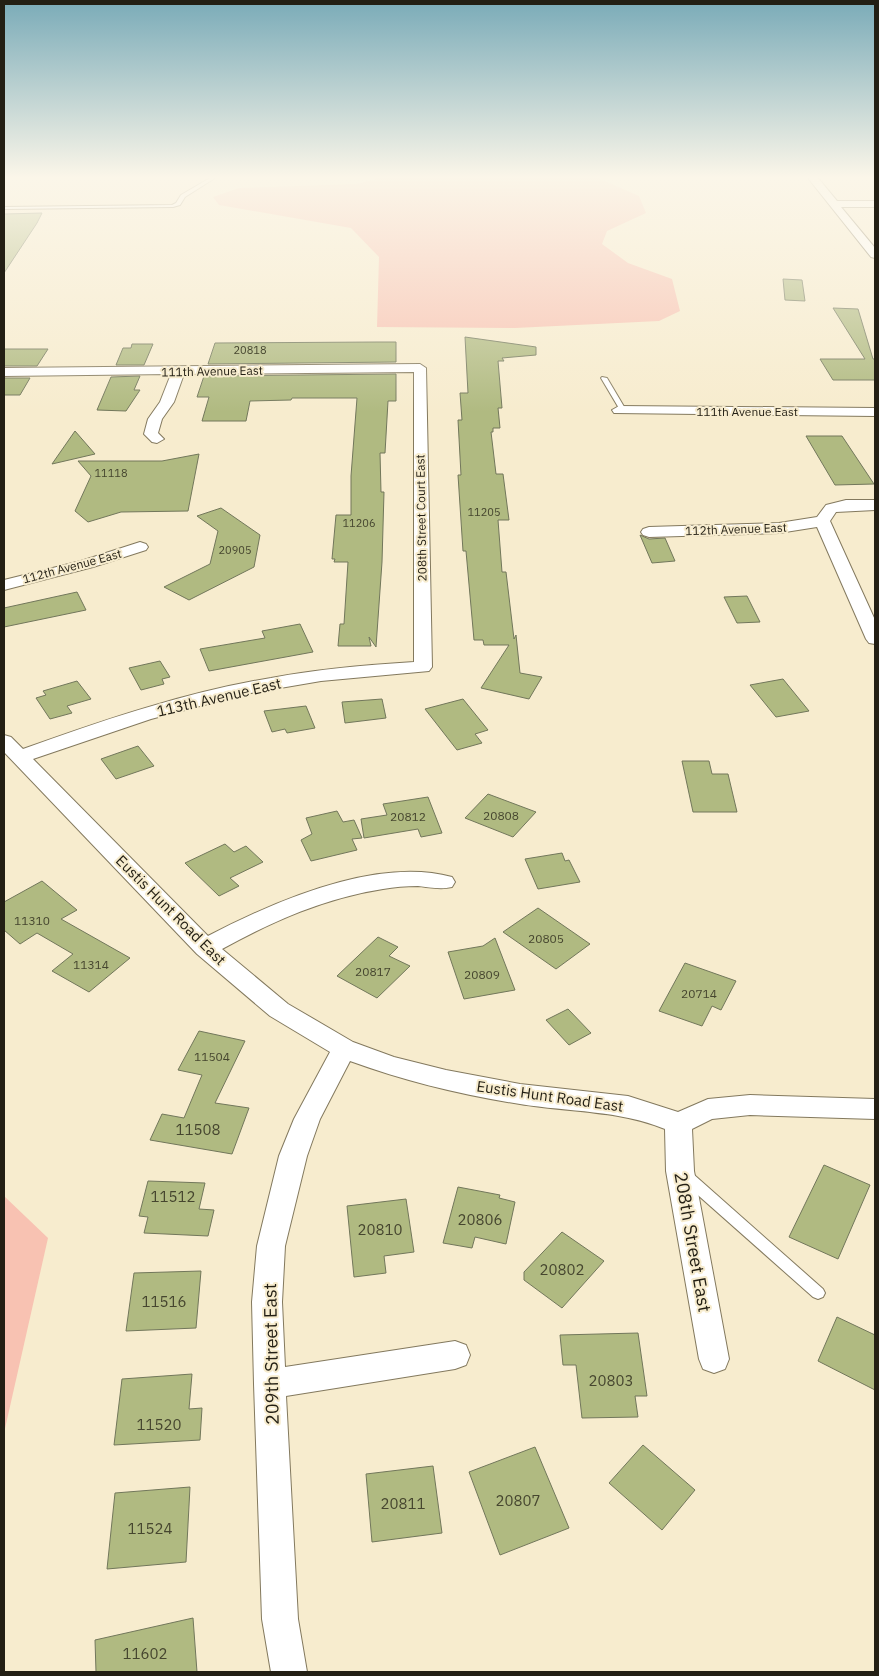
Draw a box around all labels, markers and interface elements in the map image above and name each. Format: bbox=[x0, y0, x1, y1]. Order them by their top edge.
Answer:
house number: 20818 bbox=[234, 343, 267, 357]
street label: 111th Avenue East bbox=[161, 363, 263, 379]
street label: 111th Avenue East bbox=[696, 404, 798, 419]
street label: 208th Street Court East bbox=[412, 454, 430, 582]
house number: 11118 bbox=[95, 466, 128, 480]
house number: 11205 bbox=[468, 505, 501, 519]
house number: 11206 bbox=[343, 516, 376, 530]
street label: 112th Avenue East bbox=[685, 520, 787, 538]
house number: 20905 bbox=[219, 543, 252, 557]
street label: 112th Avenue East bbox=[21, 546, 123, 586]
street label: 113th Avenue East bbox=[155, 673, 283, 721]
house number: 20808 bbox=[483, 808, 519, 823]
house number: 20812 bbox=[390, 809, 426, 824]
street label: Eustis Hunt Road East bbox=[112, 851, 230, 969]
house number: 11310 bbox=[14, 913, 50, 928]
house number: 20805 bbox=[528, 931, 564, 946]
house number: 11314 bbox=[73, 957, 109, 972]
house number: 20817 bbox=[355, 964, 391, 979]
house number: 20809 bbox=[464, 967, 500, 982]
house number: 20714 bbox=[681, 986, 717, 1001]
house number: 11504 bbox=[194, 1049, 230, 1064]
street label: Eustis Hunt Road East bbox=[475, 1076, 625, 1116]
house number: 11508 bbox=[175, 1120, 221, 1139]
street label: 208th Street East bbox=[669, 1170, 717, 1314]
house number: 11512 bbox=[150, 1187, 196, 1206]
house number: 20806 bbox=[457, 1210, 503, 1229]
house number: 20810 bbox=[357, 1220, 403, 1239]
house number: 20802 bbox=[539, 1260, 585, 1279]
street label: 209th Street East bbox=[258, 1283, 284, 1425]
house number: 11516 bbox=[141, 1292, 187, 1311]
house number: 20803 bbox=[588, 1371, 634, 1390]
house number: 11520 bbox=[136, 1415, 182, 1434]
house number: 20807 bbox=[495, 1491, 541, 1510]
house number: 20811 bbox=[380, 1494, 426, 1513]
house number: 11524 bbox=[127, 1519, 173, 1538]
house number: 11602 bbox=[122, 1644, 168, 1663]

